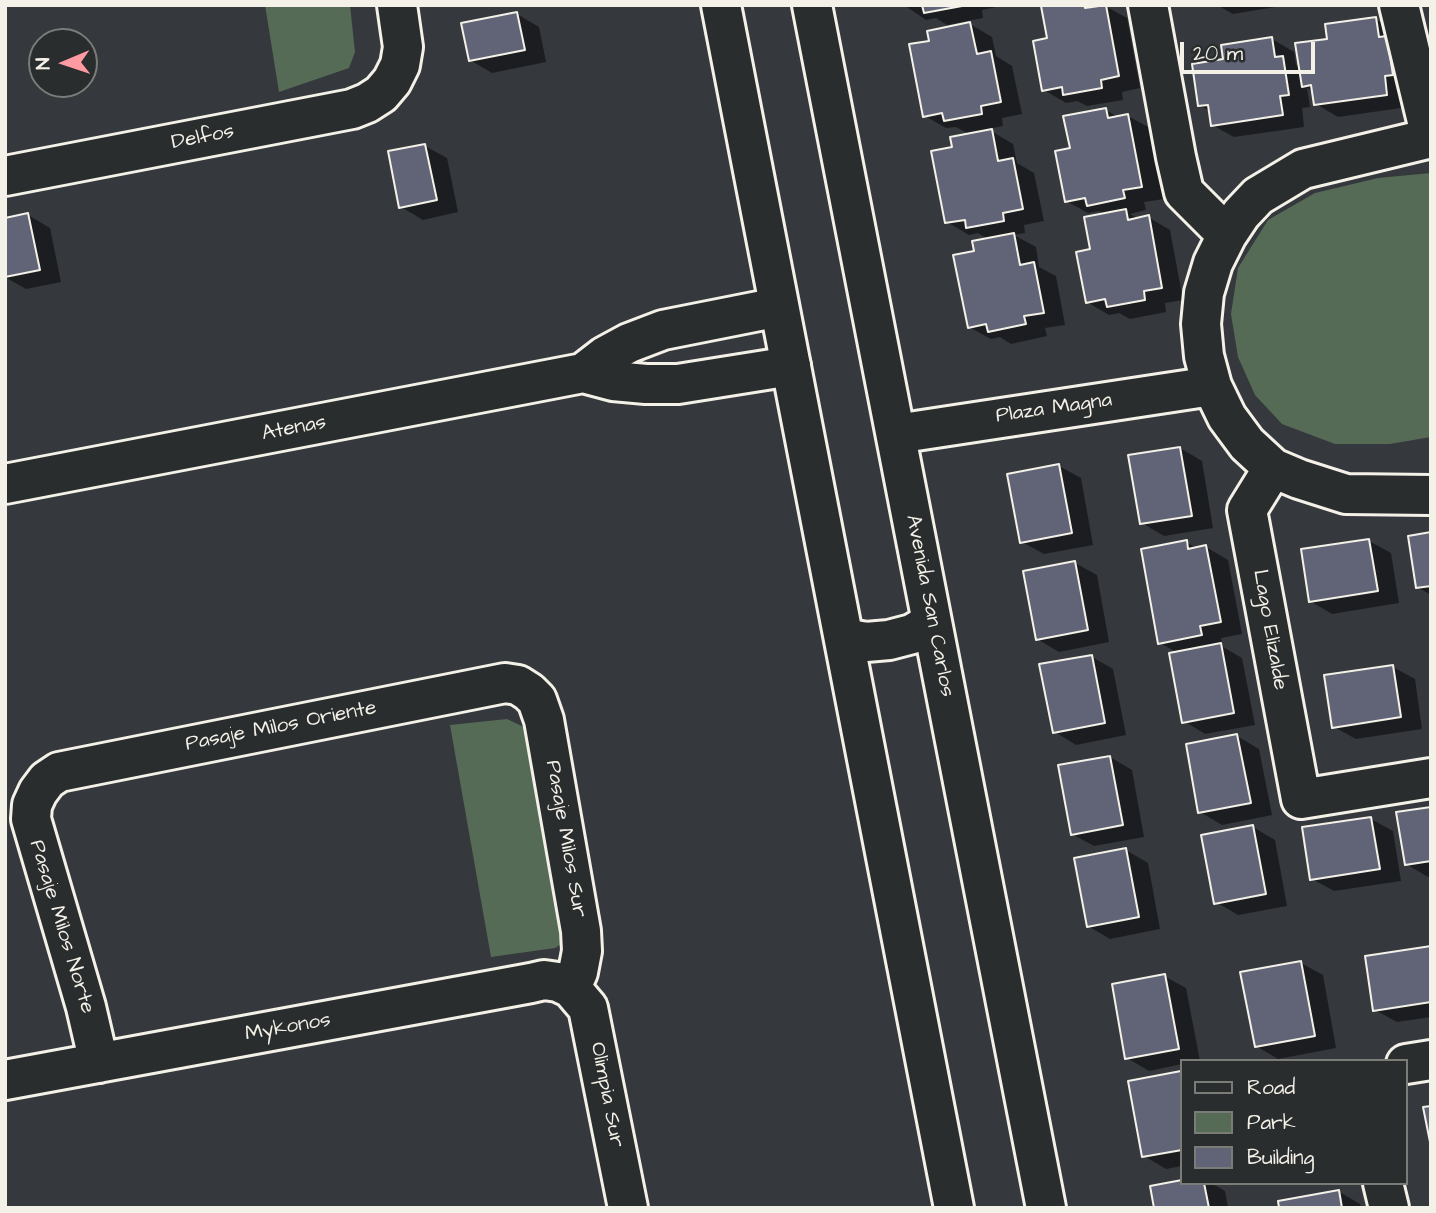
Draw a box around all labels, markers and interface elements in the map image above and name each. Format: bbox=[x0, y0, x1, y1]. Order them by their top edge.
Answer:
north arrow bbox=[28, 28, 98, 98]
scale bar bbox=[1184, 28, 1319, 72]
text: 20 m bbox=[1193, 39, 1243, 68]
text: N bbox=[30, 57, 57, 70]
street label: Delfos bbox=[170, 120, 236, 156]
street label: Plaza Magna bbox=[994, 388, 1114, 430]
street label: Atenas bbox=[260, 410, 328, 448]
street label: Avenida San Carlos bbox=[899, 513, 959, 699]
street label: Lago Elizalde bbox=[1246, 568, 1292, 692]
street label: Pasaje Milos Oriente bbox=[183, 696, 379, 758]
street label: Pasaje Milos Sur bbox=[539, 758, 591, 920]
street label: Pasaje Milos Norte bbox=[23, 837, 99, 1017]
street label: Mykonos bbox=[243, 1008, 333, 1048]
street label: Olimpia Sur bbox=[583, 1040, 629, 1150]
legend bbox=[1180, 1059, 1408, 1185]
text: Road bbox=[1247, 1073, 1295, 1102]
text: Park bbox=[1247, 1108, 1296, 1137]
text: Building bbox=[1247, 1143, 1314, 1172]

